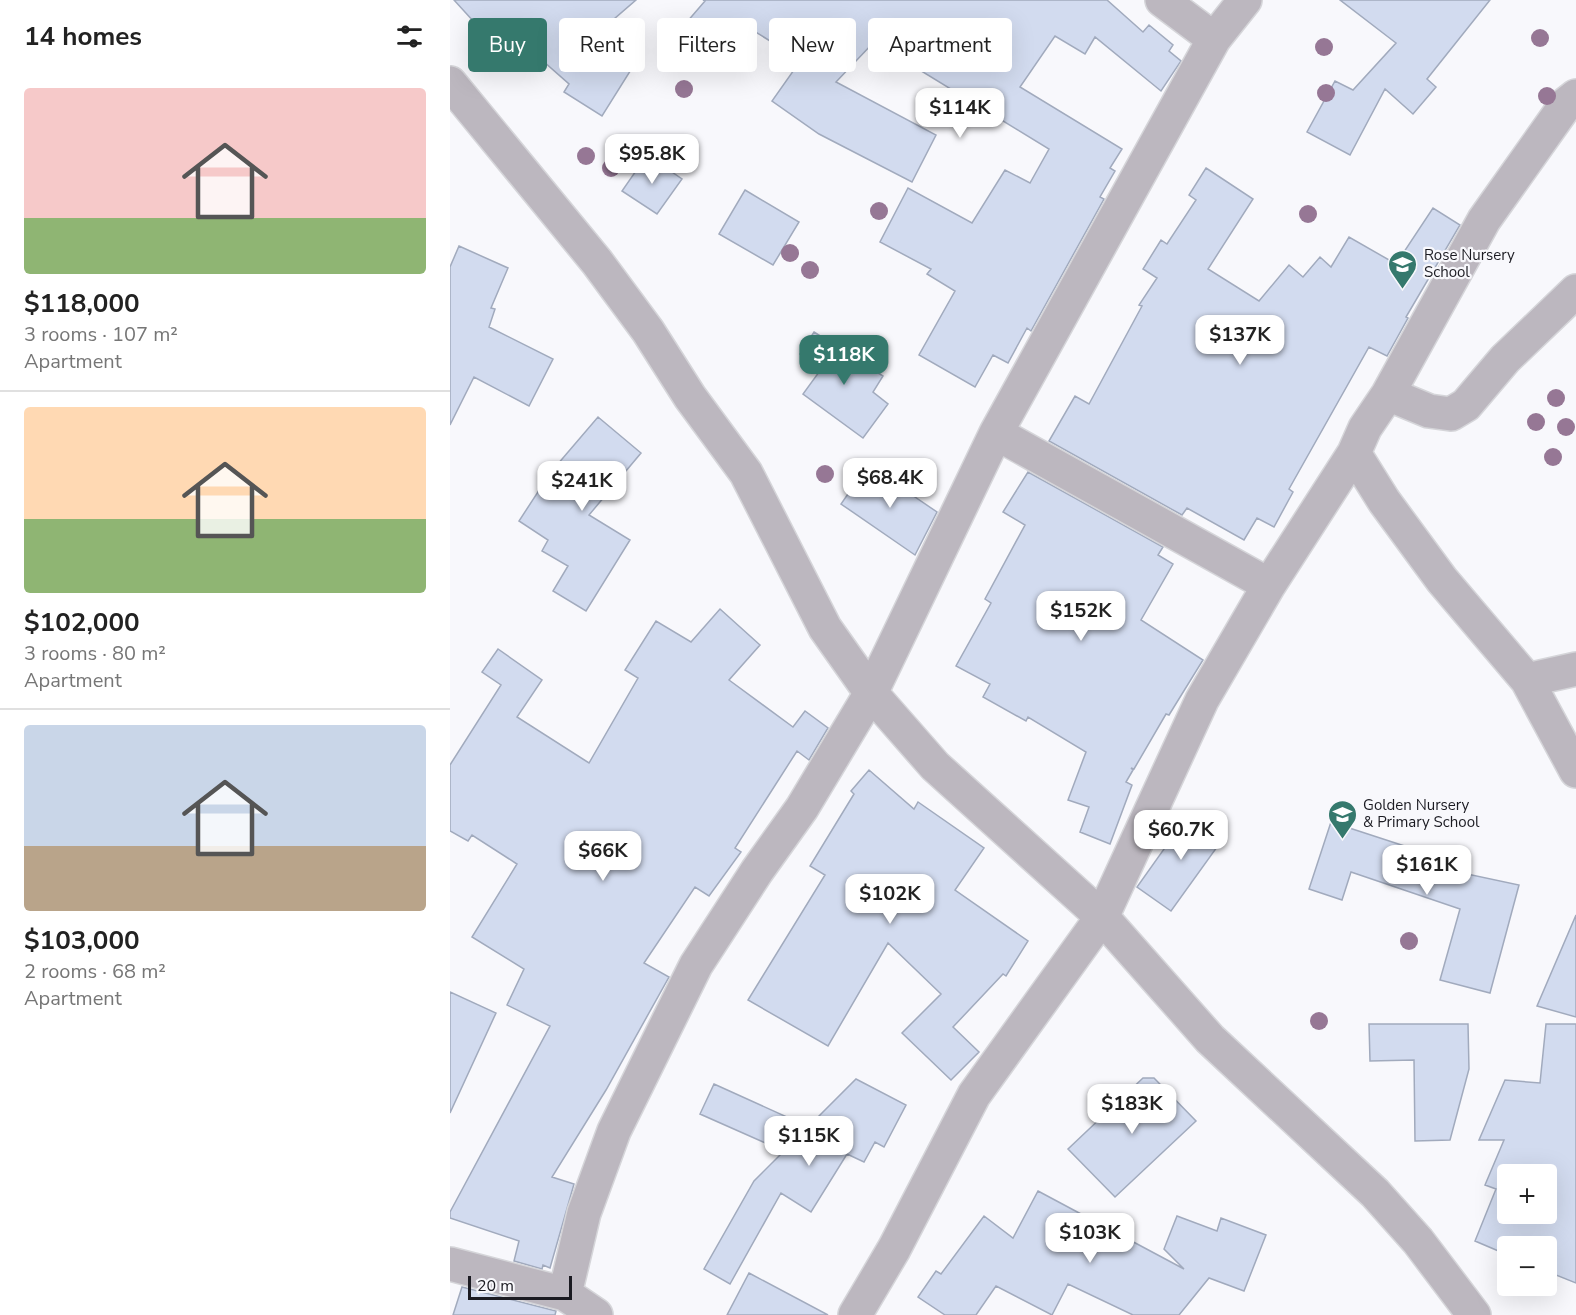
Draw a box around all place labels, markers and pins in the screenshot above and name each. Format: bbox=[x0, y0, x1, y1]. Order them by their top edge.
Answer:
pin: $114K bbox=[918, 88, 1002, 139]
pin: $95.8K bbox=[603, 134, 701, 185]
place label: Rose Nursery School bbox=[1424, 245, 1515, 282]
school or university icon: Rose Nursery School bbox=[1387, 248, 1419, 290]
pin: $137K bbox=[1198, 315, 1282, 366]
pin: $118K bbox=[802, 335, 886, 386]
pin: $68.4K bbox=[841, 458, 939, 509]
pin: $241K bbox=[540, 461, 624, 512]
pin: $152K bbox=[1039, 591, 1123, 642]
place label: Golden Nursery & Primary School bbox=[1363, 795, 1480, 832]
school or university icon: Golden Nursery & Primary School bbox=[1326, 798, 1358, 840]
pin: $60.7K bbox=[1132, 810, 1230, 861]
pin: $66K bbox=[567, 831, 639, 882]
pin: $161K bbox=[1385, 845, 1469, 896]
pin: $102K bbox=[848, 874, 932, 925]
pin: $183K bbox=[1090, 1084, 1174, 1135]
pin: $115K bbox=[767, 1116, 851, 1167]
pin: $103K bbox=[1048, 1213, 1132, 1264]

